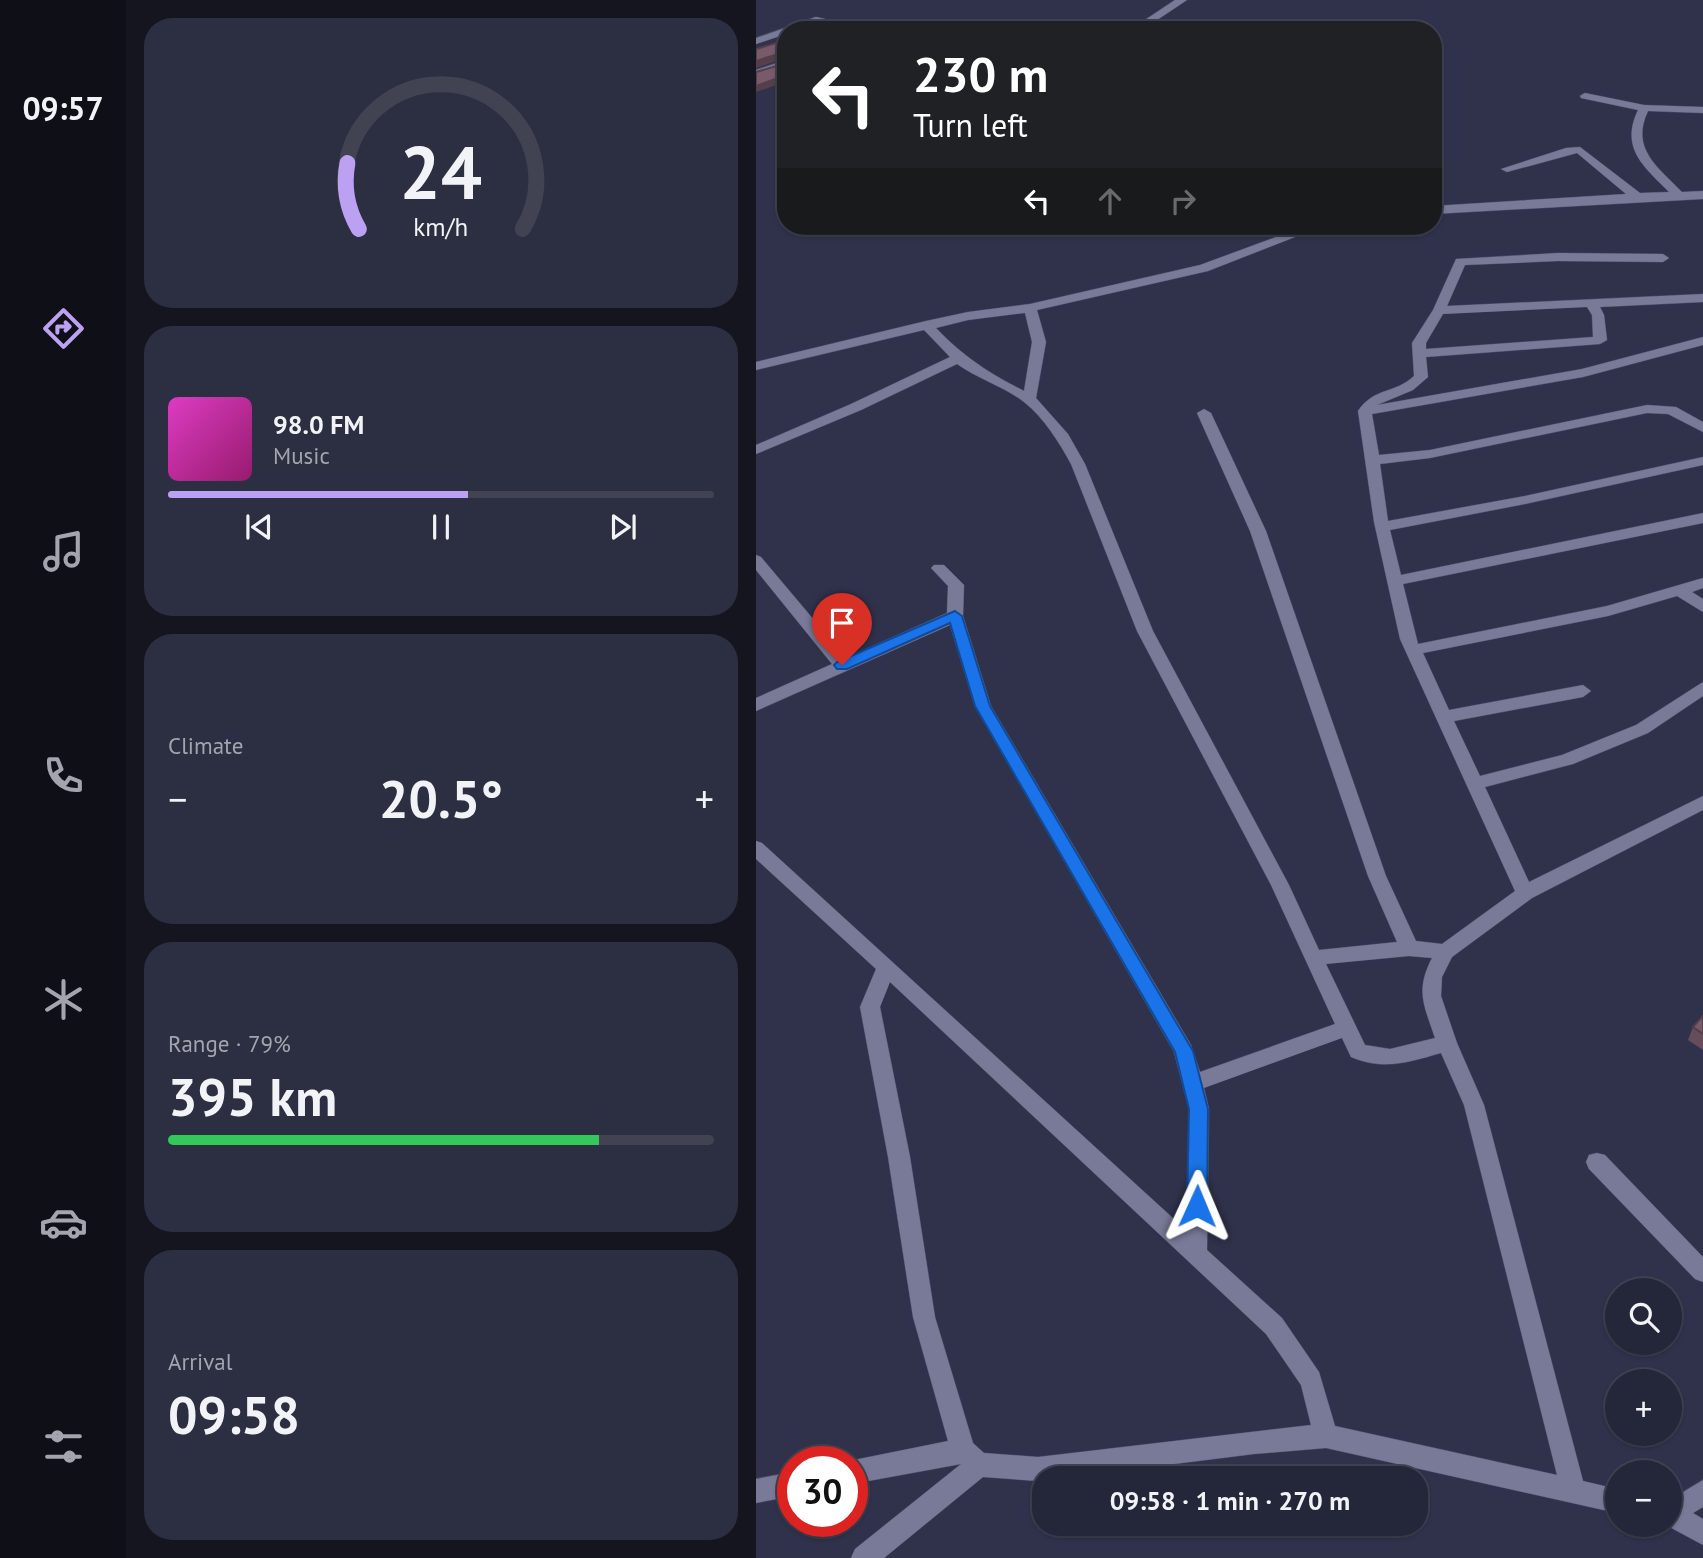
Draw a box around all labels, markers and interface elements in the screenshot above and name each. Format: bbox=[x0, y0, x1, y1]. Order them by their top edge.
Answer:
text: 230 m bbox=[913, 42, 1048, 106]
icon: left bbox=[798, 49, 889, 140]
text: 09:57 bbox=[22, 87, 104, 129]
text: Turn left bbox=[913, 104, 1028, 146]
text: 24 bbox=[400, 125, 482, 219]
icon: left bbox=[1018, 182, 1056, 220]
icon: ahead bbox=[1091, 182, 1129, 220]
icon: right bbox=[1164, 182, 1202, 220]
text: km/h bbox=[414, 211, 468, 243]
icon: directions bbox=[39, 304, 88, 353]
text: 98.0 FM bbox=[273, 408, 364, 441]
text: Music bbox=[273, 441, 330, 470]
icon: previous bbox=[240, 508, 278, 546]
icon: pause bbox=[422, 508, 460, 546]
icon: next bbox=[604, 508, 642, 546]
icon: music bbox=[39, 527, 88, 576]
pin bbox=[812, 593, 872, 665]
icon: arrive bbox=[823, 604, 861, 642]
text: Climate bbox=[168, 731, 243, 760]
icon: phone bbox=[39, 751, 88, 800]
text: 20.5° bbox=[379, 765, 503, 832]
text: − bbox=[168, 774, 187, 823]
text: + bbox=[695, 774, 714, 823]
icon: climate bbox=[39, 975, 88, 1024]
text: Range · 79% bbox=[168, 1029, 291, 1058]
text: 395 km bbox=[168, 1063, 337, 1130]
position arrow bbox=[1160, 1169, 1234, 1243]
icon: car bbox=[39, 1198, 88, 1247]
map controls bbox=[1605, 1278, 1682, 1537]
button: search bbox=[1605, 1278, 1682, 1355]
text: Arrival bbox=[168, 1347, 232, 1376]
button: + bbox=[1605, 1369, 1682, 1446]
text: 09:58 bbox=[168, 1381, 300, 1448]
icon: filters bbox=[39, 1422, 88, 1471]
speed limit sign: 30 bbox=[777, 1446, 868, 1537]
button: − bbox=[1605, 1460, 1682, 1537]
text: 09:58 · 1 min · 270 m bbox=[1110, 1484, 1350, 1517]

